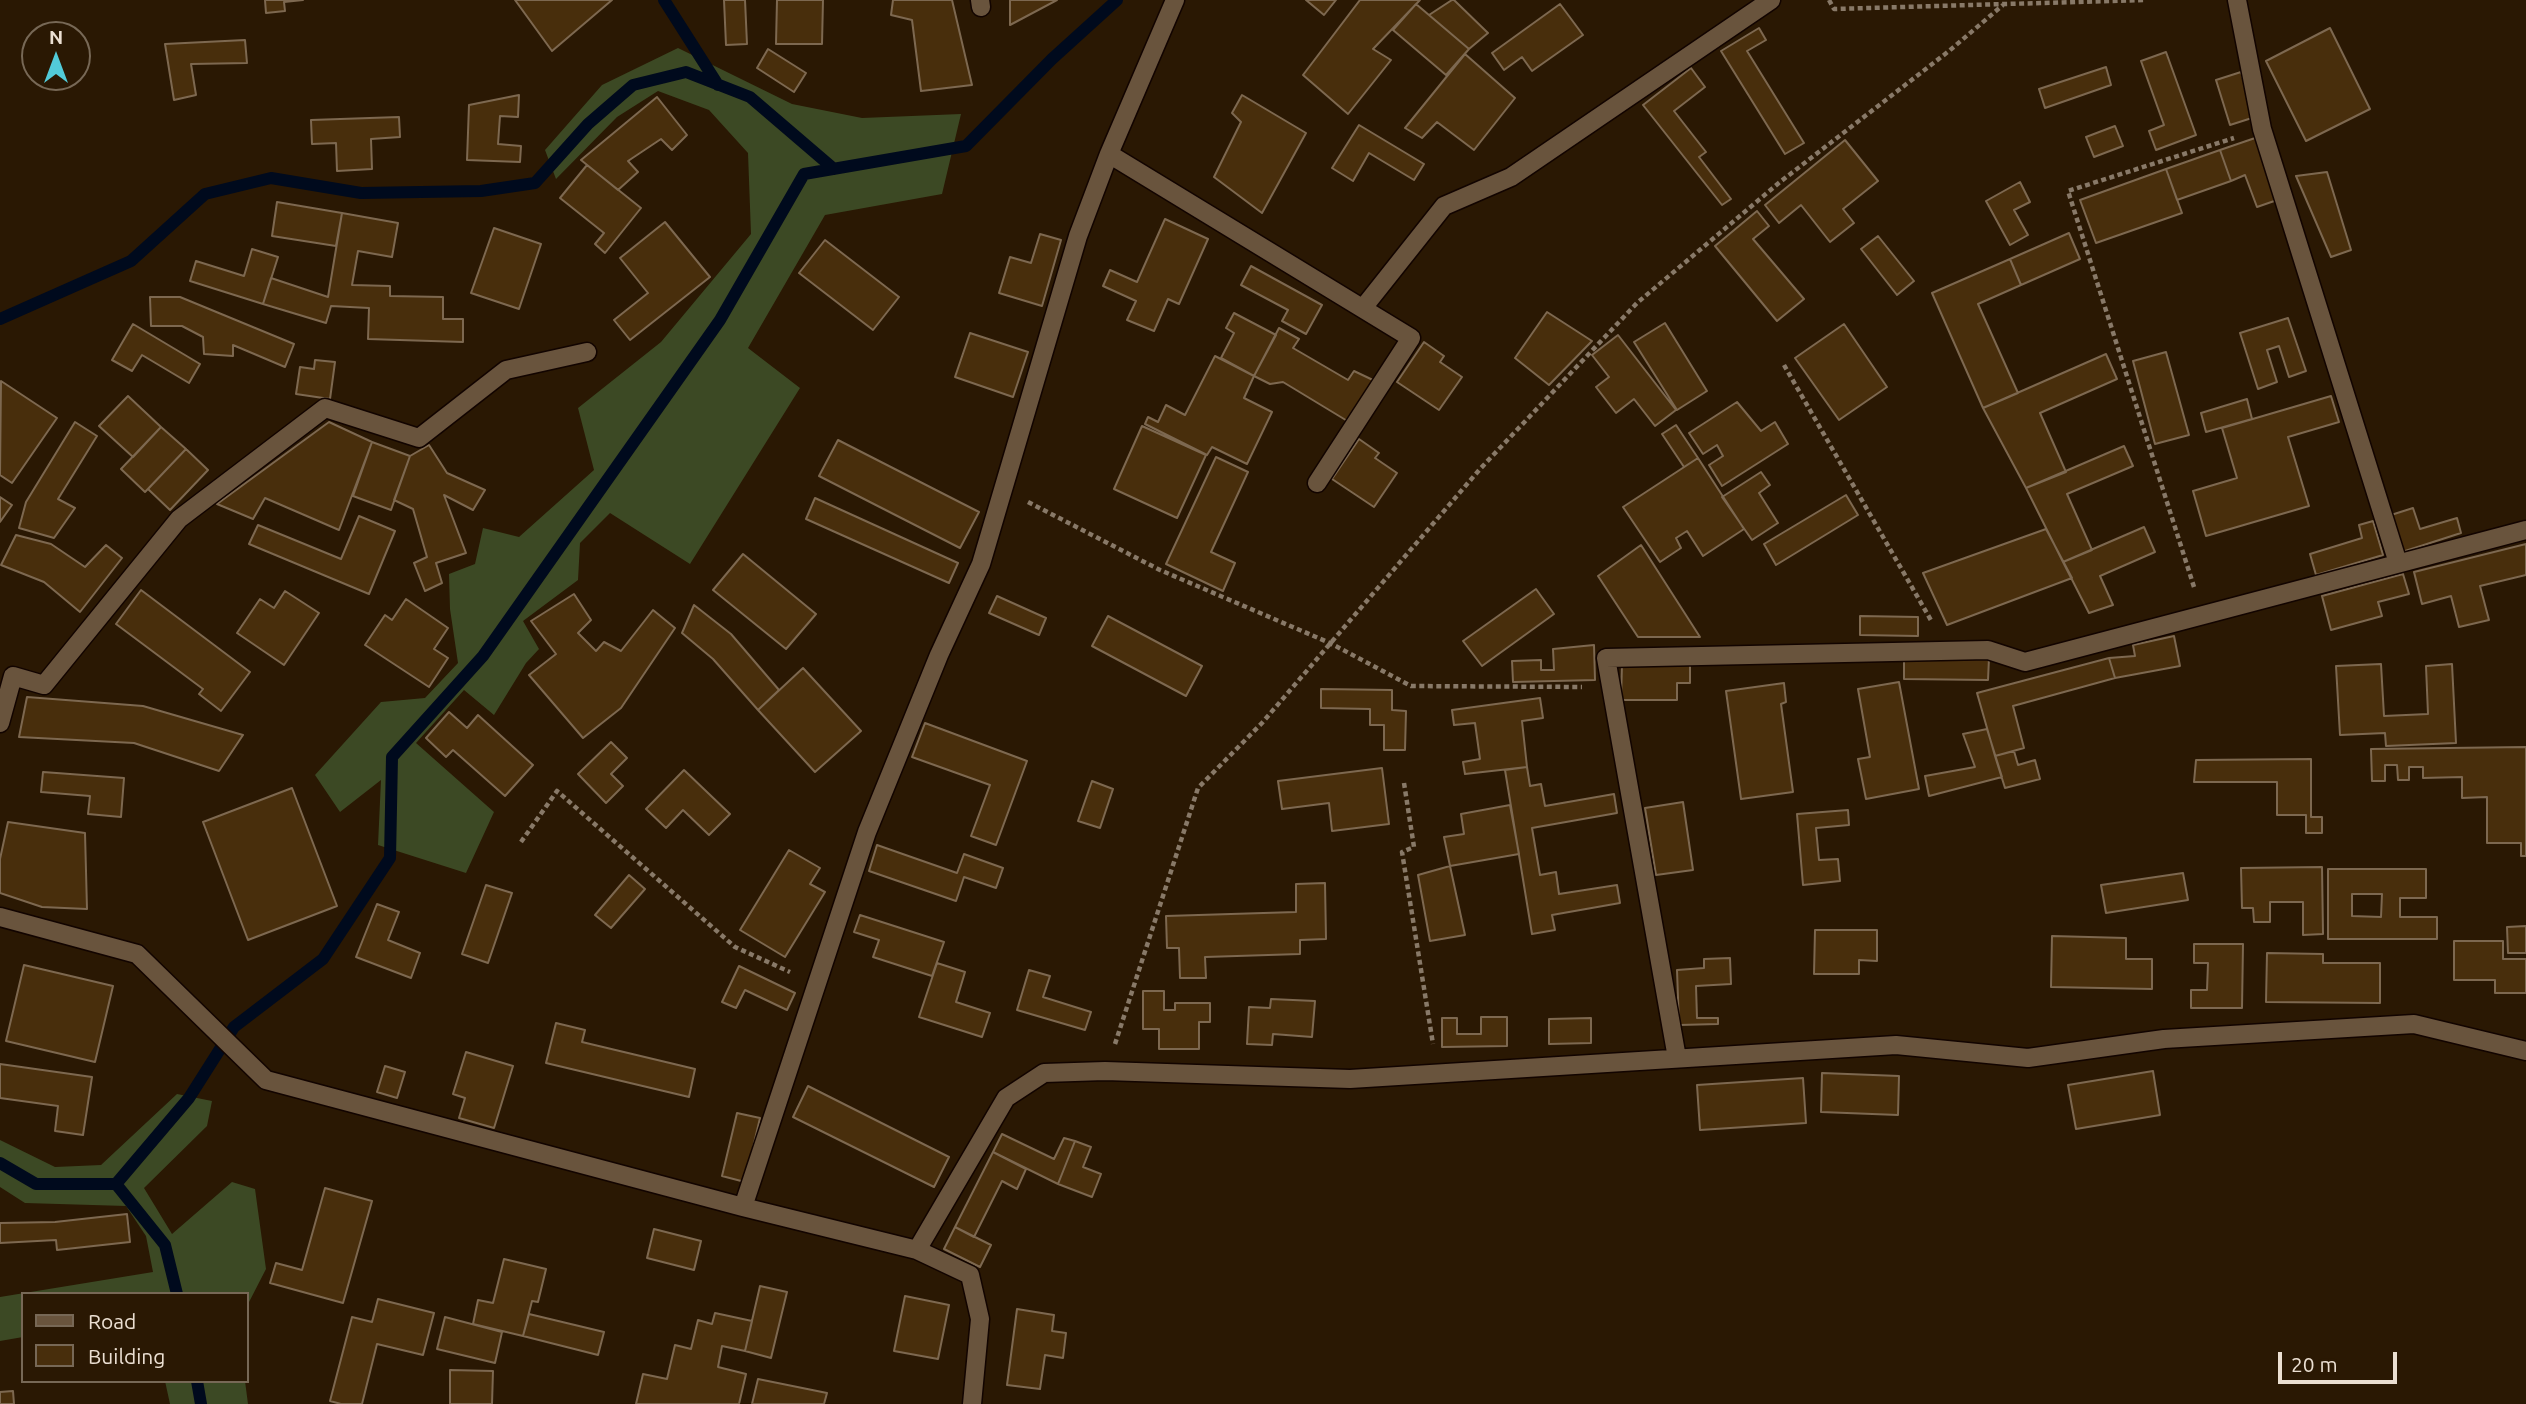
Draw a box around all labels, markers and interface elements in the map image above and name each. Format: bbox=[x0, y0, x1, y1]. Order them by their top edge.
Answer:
north arrow bbox=[21, 21, 91, 91]
text: N bbox=[49, 26, 63, 48]
legend bbox=[21, 1292, 248, 1383]
text: Road bbox=[88, 1309, 136, 1333]
scale bar bbox=[2281, 1338, 2400, 1382]
text: Building bbox=[88, 1344, 165, 1368]
text: 20 m bbox=[2291, 1352, 2338, 1376]

